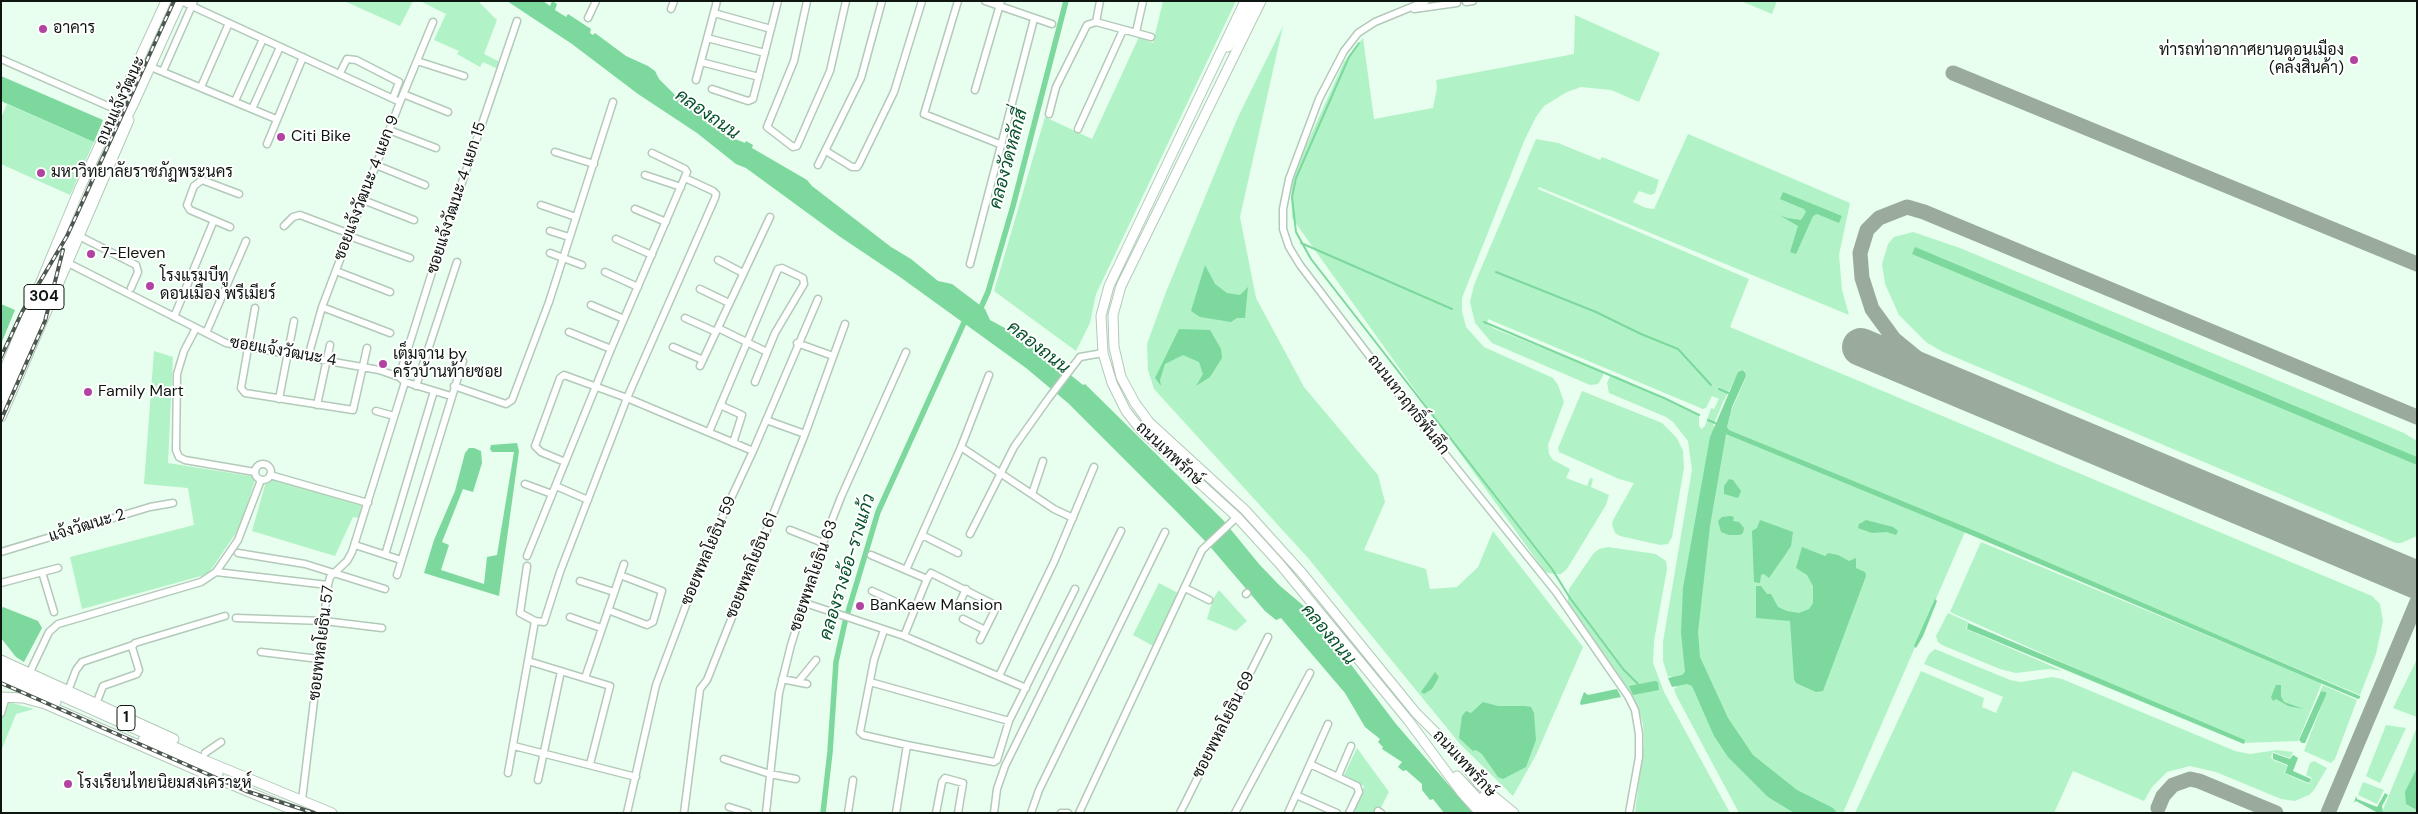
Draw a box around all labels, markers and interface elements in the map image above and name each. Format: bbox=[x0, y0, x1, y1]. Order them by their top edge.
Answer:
place label: อาคาร bbox=[53, 19, 95, 39]
marker: อาคาร bbox=[37, 23, 49, 35]
place label: ท่ารถท่าอากาศยานดอนเมือง (คลังสินค้า) bbox=[2159, 41, 2344, 79]
street label: ถนนแจ้งวัฒนะ bbox=[92, 54, 150, 148]
marker: ท่ารถท่าอากาศยานดอนเมือง (คลังสินค้า) bbox=[2348, 54, 2360, 66]
water label: คลองถนน bbox=[671, 85, 743, 145]
water label: คลองวัดหลักสี่ bbox=[985, 107, 1033, 211]
street label: ซอยแจ้งวัฒนะ 4 แยก 9 bbox=[330, 113, 404, 263]
street label: ซอยแจ้งวัฒนะ 4 แยก 15 bbox=[423, 119, 491, 277]
place label: Citi Bike bbox=[291, 127, 351, 147]
marker: Citi Bike bbox=[275, 131, 287, 143]
place label: มหาวิทยาลัยราชภัฏพระนคร bbox=[51, 163, 233, 183]
marker: มหาวิทยาลัยราชภัฏพระนคร bbox=[35, 167, 47, 179]
place label: 7-Eleven bbox=[101, 244, 165, 264]
marker: 7-Eleven bbox=[85, 248, 97, 260]
place label: โรงแรมบีทู ดอนเมือง พรีเมียร์ bbox=[160, 267, 276, 305]
marker: โรงแรมบีทู ดอนเมือง พรีเมียร์ bbox=[144, 280, 156, 292]
road number: 304 bbox=[24, 284, 64, 310]
water label: คลองถนน bbox=[1002, 317, 1074, 379]
street label: ซอยแจ้งวัฒนะ 4 bbox=[228, 333, 338, 371]
place label: เต็มจาน by ครัวบ้านท้ายซอย bbox=[393, 345, 503, 383]
street label: ถนนเทวฤทธิ์พันลึก bbox=[1363, 351, 1453, 459]
marker: เต็มจาน by ครัวบ้านท้ายซอย bbox=[377, 358, 389, 370]
place label: Family Mart bbox=[98, 382, 184, 402]
marker: Family Mart bbox=[82, 386, 94, 398]
street label: ถนนเทพรักษ์ bbox=[1132, 418, 1206, 490]
water label: คลองรางอ้อ-รางแก้ว bbox=[816, 491, 880, 643]
street label: ซอยพหลโยธิน 59 bbox=[677, 493, 741, 609]
street label: แจ้งวัฒนะ 2 bbox=[46, 505, 128, 547]
street label: ซอยพหลโยธิน 61 bbox=[722, 510, 782, 622]
street label: ซอยพหลโยธิน 63 bbox=[786, 517, 842, 635]
street label: ซอยพหลโยธิน 57 bbox=[305, 584, 339, 702]
place label: BanKaew Mansion bbox=[870, 596, 1002, 616]
marker: BanKaew Mansion bbox=[854, 600, 866, 612]
water label: คลองถนน bbox=[1296, 600, 1360, 670]
street label: ซอยพหลโยธิน 69 bbox=[1189, 668, 1259, 782]
road number: 1 bbox=[117, 706, 135, 730]
street label: ถนนเทพรักษ์ bbox=[1428, 727, 1500, 801]
place label: โรงเรียนไทยนิยมสงเคราะห์ bbox=[78, 774, 252, 794]
marker: โรงเรียนไทยนิยมสงเคราะห์ bbox=[62, 778, 74, 790]

